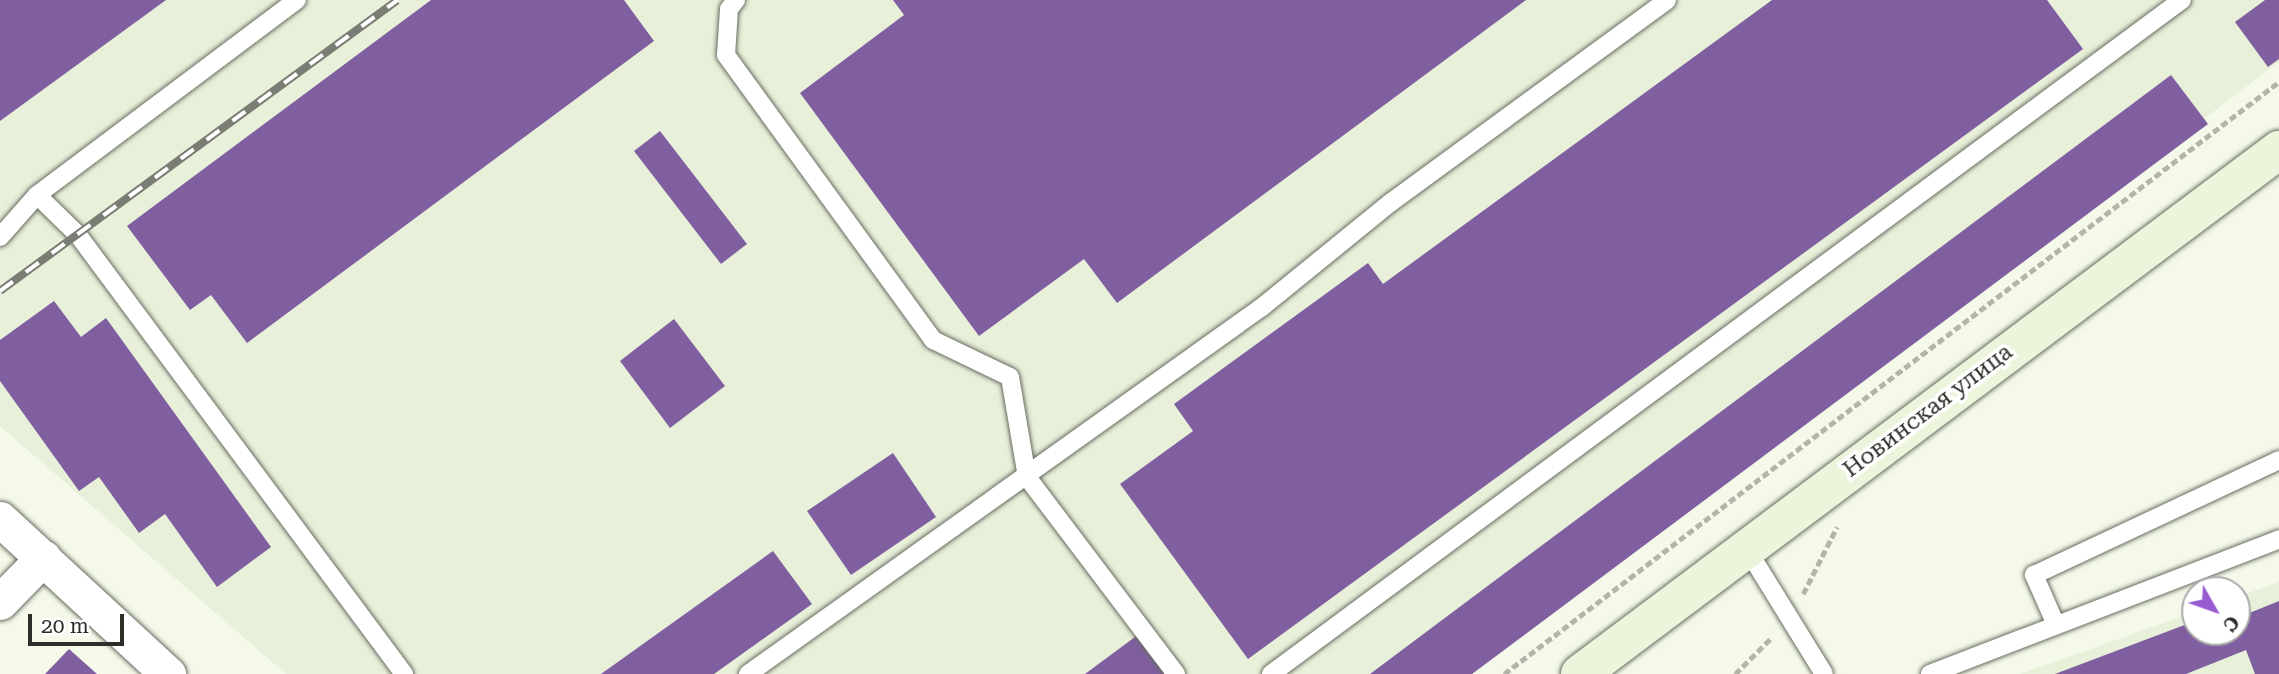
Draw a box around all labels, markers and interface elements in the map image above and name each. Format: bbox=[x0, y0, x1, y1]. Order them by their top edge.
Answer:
street label: Новинская улица bbox=[1838, 338, 2018, 484]
north arrow bbox=[2181, 576, 2251, 646]
scale bar bbox=[32, 600, 128, 644]
text: С bbox=[2218, 611, 2244, 636]
text: 20 m bbox=[41, 614, 89, 638]

